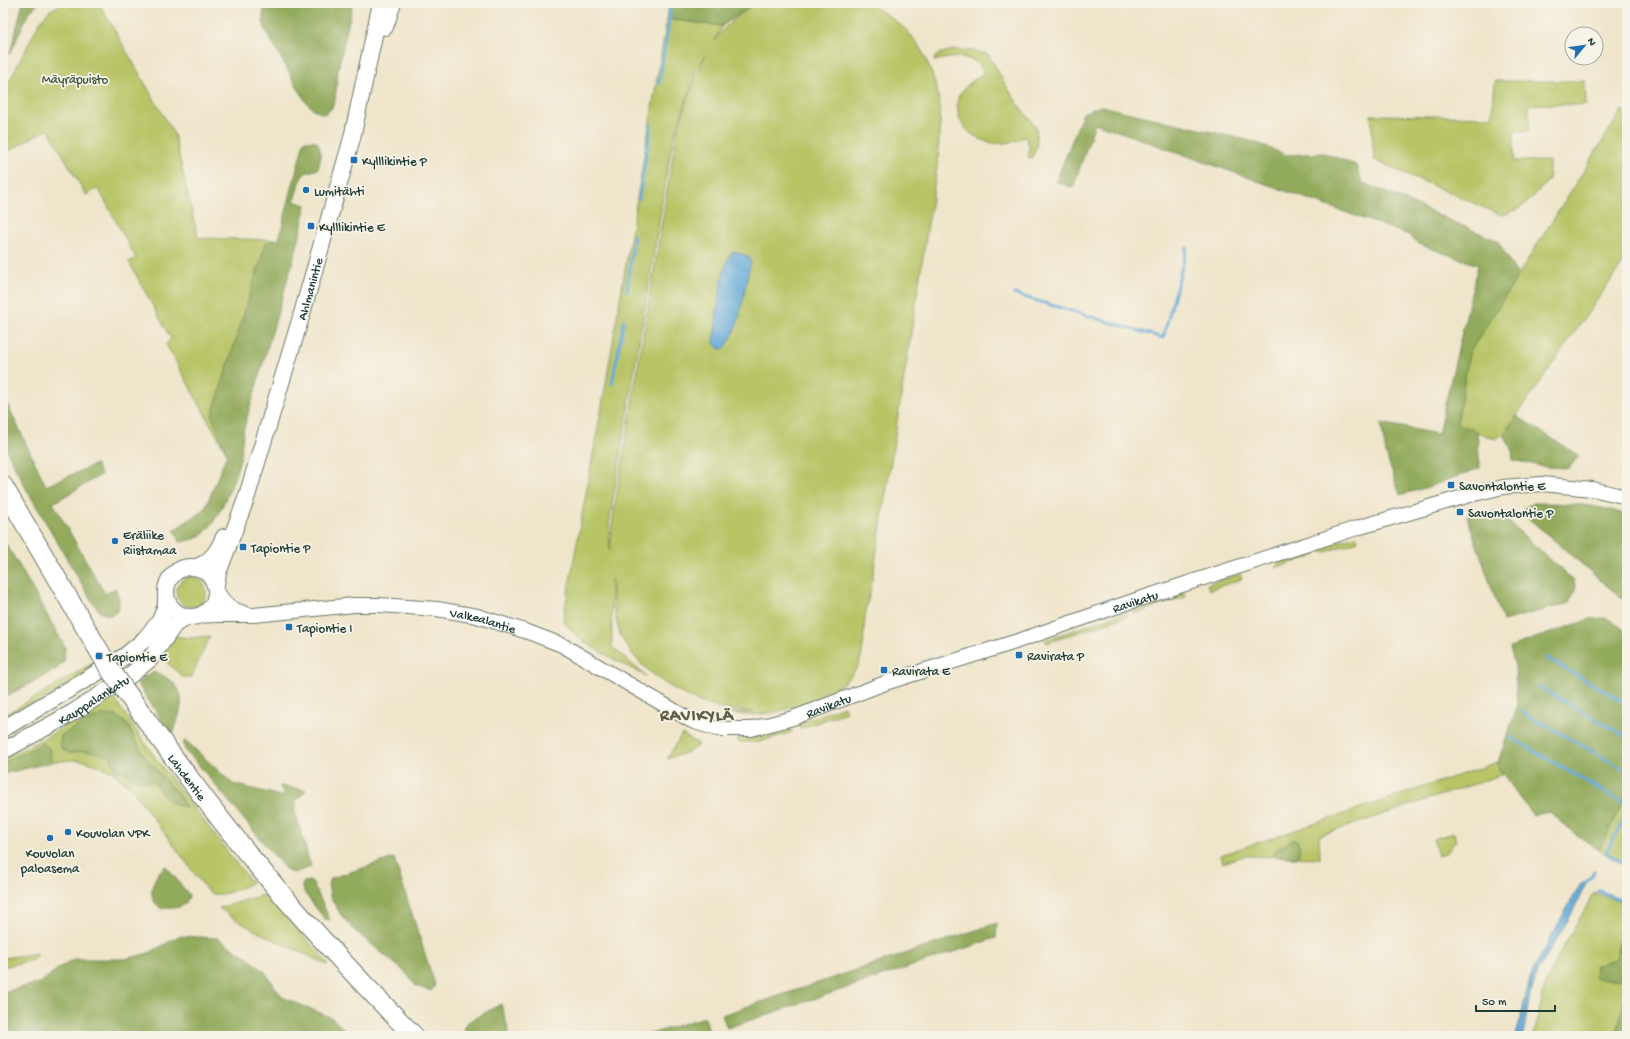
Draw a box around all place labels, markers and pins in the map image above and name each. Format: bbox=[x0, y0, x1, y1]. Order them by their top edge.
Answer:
marker: Kylllikintie P bbox=[349, 155, 359, 165]
place label: Kylllikintie P bbox=[362, 155, 428, 170]
marker: Lumitähti bbox=[301, 185, 311, 195]
place label: Lumitähti bbox=[314, 185, 365, 200]
marker: Kylllikintie E bbox=[306, 221, 316, 231]
place label: Kylllikintie E bbox=[319, 221, 386, 236]
marker: Savontalontie E bbox=[1446, 480, 1456, 490]
place label: Savontalontie E bbox=[1459, 480, 1546, 495]
marker: Savontalontie P bbox=[1455, 507, 1465, 517]
place label: Savontalontie P bbox=[1468, 507, 1554, 522]
place label: Eräliike Riistamaa bbox=[123, 529, 177, 559]
marker: Eräliike Riistamaa bbox=[110, 536, 120, 546]
marker: Tapiontie P bbox=[238, 542, 248, 552]
place label: Tapiontie P bbox=[250, 542, 311, 557]
marker: Tapiontie I bbox=[284, 622, 294, 632]
place label: Tapiontie I bbox=[296, 622, 352, 637]
marker: Ravirata P bbox=[1014, 650, 1024, 660]
place label: Ravirata P bbox=[1027, 650, 1085, 665]
marker: Tapiontie E bbox=[94, 651, 104, 661]
place label: Tapiontie E bbox=[106, 651, 168, 666]
marker: Ravirata E bbox=[879, 665, 889, 675]
place label: Ravirata E bbox=[892, 665, 951, 680]
marker: Kouvolan VPK bbox=[63, 827, 73, 837]
place label: Kouvolan VPK bbox=[76, 827, 151, 842]
marker: Kouvolan paloasema bbox=[45, 833, 55, 843]
place label: Kouvolan paloasema bbox=[20, 847, 80, 877]

